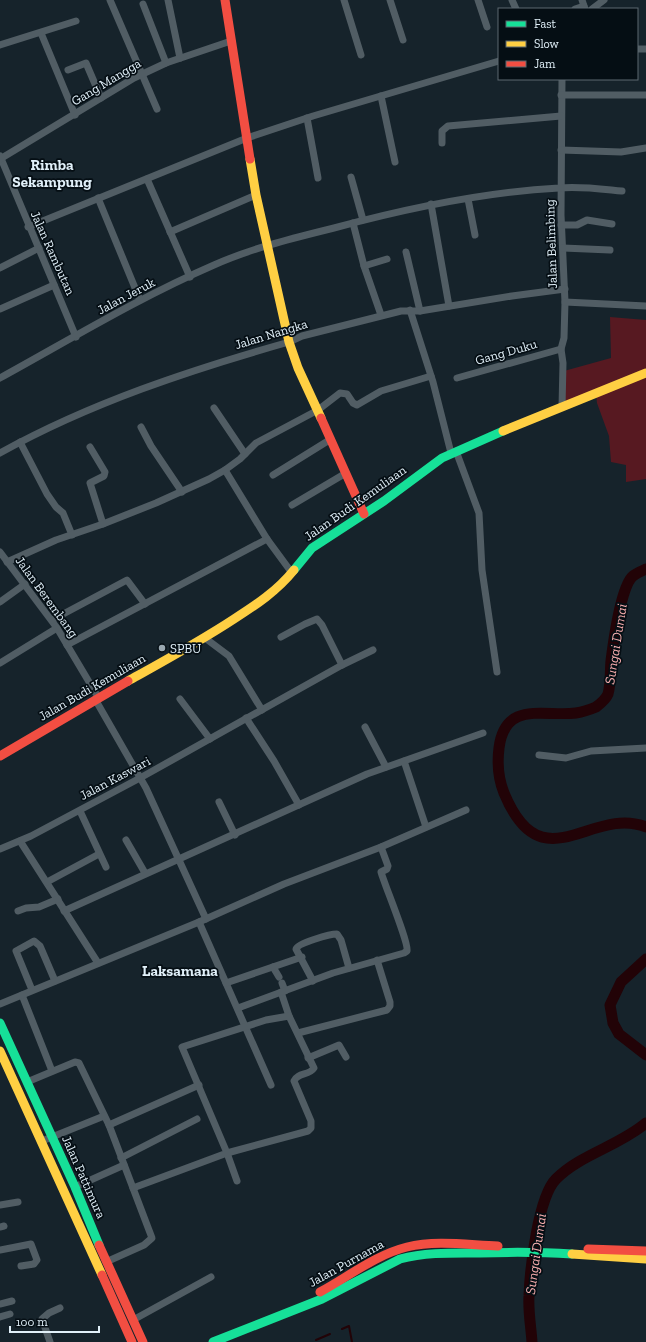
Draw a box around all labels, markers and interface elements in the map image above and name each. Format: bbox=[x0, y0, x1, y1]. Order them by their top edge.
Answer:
legend bbox=[498, 8, 638, 80]
text: Fast bbox=[534, 17, 557, 31]
text: Slow bbox=[534, 37, 560, 51]
street label: Gang Mangga bbox=[69, 55, 144, 109]
text: Jam bbox=[534, 57, 556, 71]
district label: Rimba Sekampung bbox=[12, 156, 92, 191]
street label: Jalan Belimbing bbox=[542, 199, 560, 289]
street label: Jalan Rambutan bbox=[28, 209, 78, 298]
street label: Jalan Jeruk bbox=[95, 274, 158, 317]
street label: Jalan Nangka bbox=[233, 316, 310, 352]
street label: Gang Duku bbox=[474, 336, 539, 368]
street label: Jalan Budi Kemuliaan bbox=[301, 462, 409, 544]
street label: Jalan Berembang bbox=[13, 554, 81, 640]
water label: Sungai Dumai bbox=[601, 602, 631, 686]
place label: SPBU bbox=[170, 641, 201, 656]
marker: SPBU bbox=[157, 643, 167, 653]
street label: Jalan Budi Kemuliaan bbox=[36, 650, 148, 724]
street label: Jalan Kaswari bbox=[77, 753, 153, 803]
district label: Laksamana bbox=[142, 962, 218, 980]
street label: Jalan Pattimura bbox=[59, 1133, 109, 1221]
water label: Sungai Dumai bbox=[522, 1212, 550, 1296]
street label: Jalan Purnama bbox=[306, 1236, 387, 1290]
scale bar bbox=[10, 1308, 99, 1334]
text: 100 m bbox=[16, 1315, 48, 1329]

